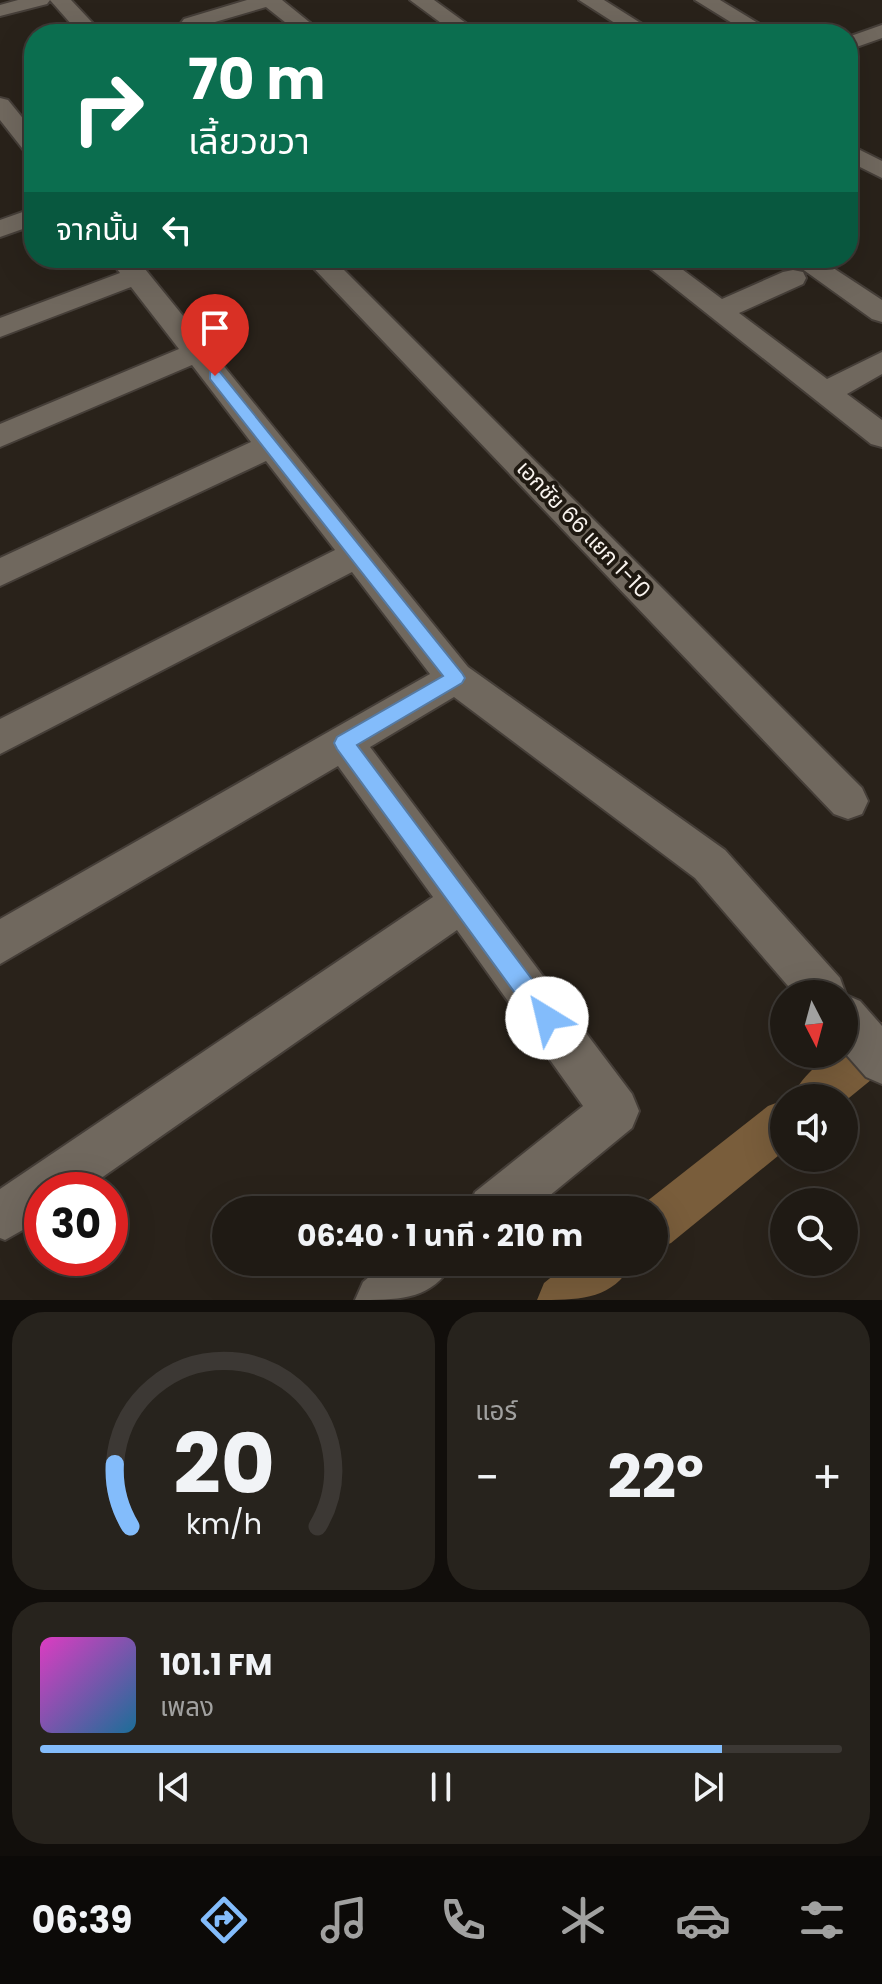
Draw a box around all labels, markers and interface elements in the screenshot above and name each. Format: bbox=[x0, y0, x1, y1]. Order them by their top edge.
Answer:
text: 70 m bbox=[188, 40, 326, 119]
icon: right bbox=[56, 56, 160, 160]
text: เลี้ยวขวา bbox=[188, 116, 310, 167]
text: จากนั้น bbox=[56, 208, 139, 251]
icon: left bbox=[155, 208, 199, 252]
pin bbox=[181, 294, 249, 376]
icon: arrive bbox=[193, 306, 237, 350]
street label: เอกชัย 66 แยก 1-10 bbox=[510, 453, 658, 605]
position arrow bbox=[505, 976, 589, 1060]
north arrow bbox=[770, 980, 858, 1068]
map controls bbox=[770, 980, 858, 1276]
button: sound bbox=[770, 1084, 858, 1172]
speed limit sign: 30 bbox=[24, 1172, 128, 1276]
button: search bbox=[770, 1188, 858, 1276]
text: 06:40 · 1 นาที · 210 m bbox=[297, 1214, 583, 1257]
text: แอร์ bbox=[475, 1393, 517, 1429]
text: 20 bbox=[173, 1406, 274, 1522]
text: 22° bbox=[607, 1435, 704, 1519]
text: − bbox=[475, 1447, 499, 1508]
text: + bbox=[812, 1447, 842, 1508]
text: km/h bbox=[185, 1504, 262, 1544]
text: 101.1 FM bbox=[160, 1643, 272, 1686]
text: เพลง bbox=[160, 1689, 214, 1725]
icon: previous bbox=[152, 1765, 196, 1809]
icon: pause bbox=[419, 1765, 463, 1809]
icon: next bbox=[686, 1765, 730, 1809]
icon: directions bbox=[196, 1892, 252, 1948]
icon: music bbox=[316, 1892, 372, 1948]
icon: phone bbox=[435, 1892, 491, 1948]
icon: climate bbox=[555, 1892, 611, 1948]
icon: car bbox=[675, 1892, 731, 1948]
icon: filters bbox=[794, 1892, 850, 1948]
text: 06:39 bbox=[32, 1895, 132, 1946]

